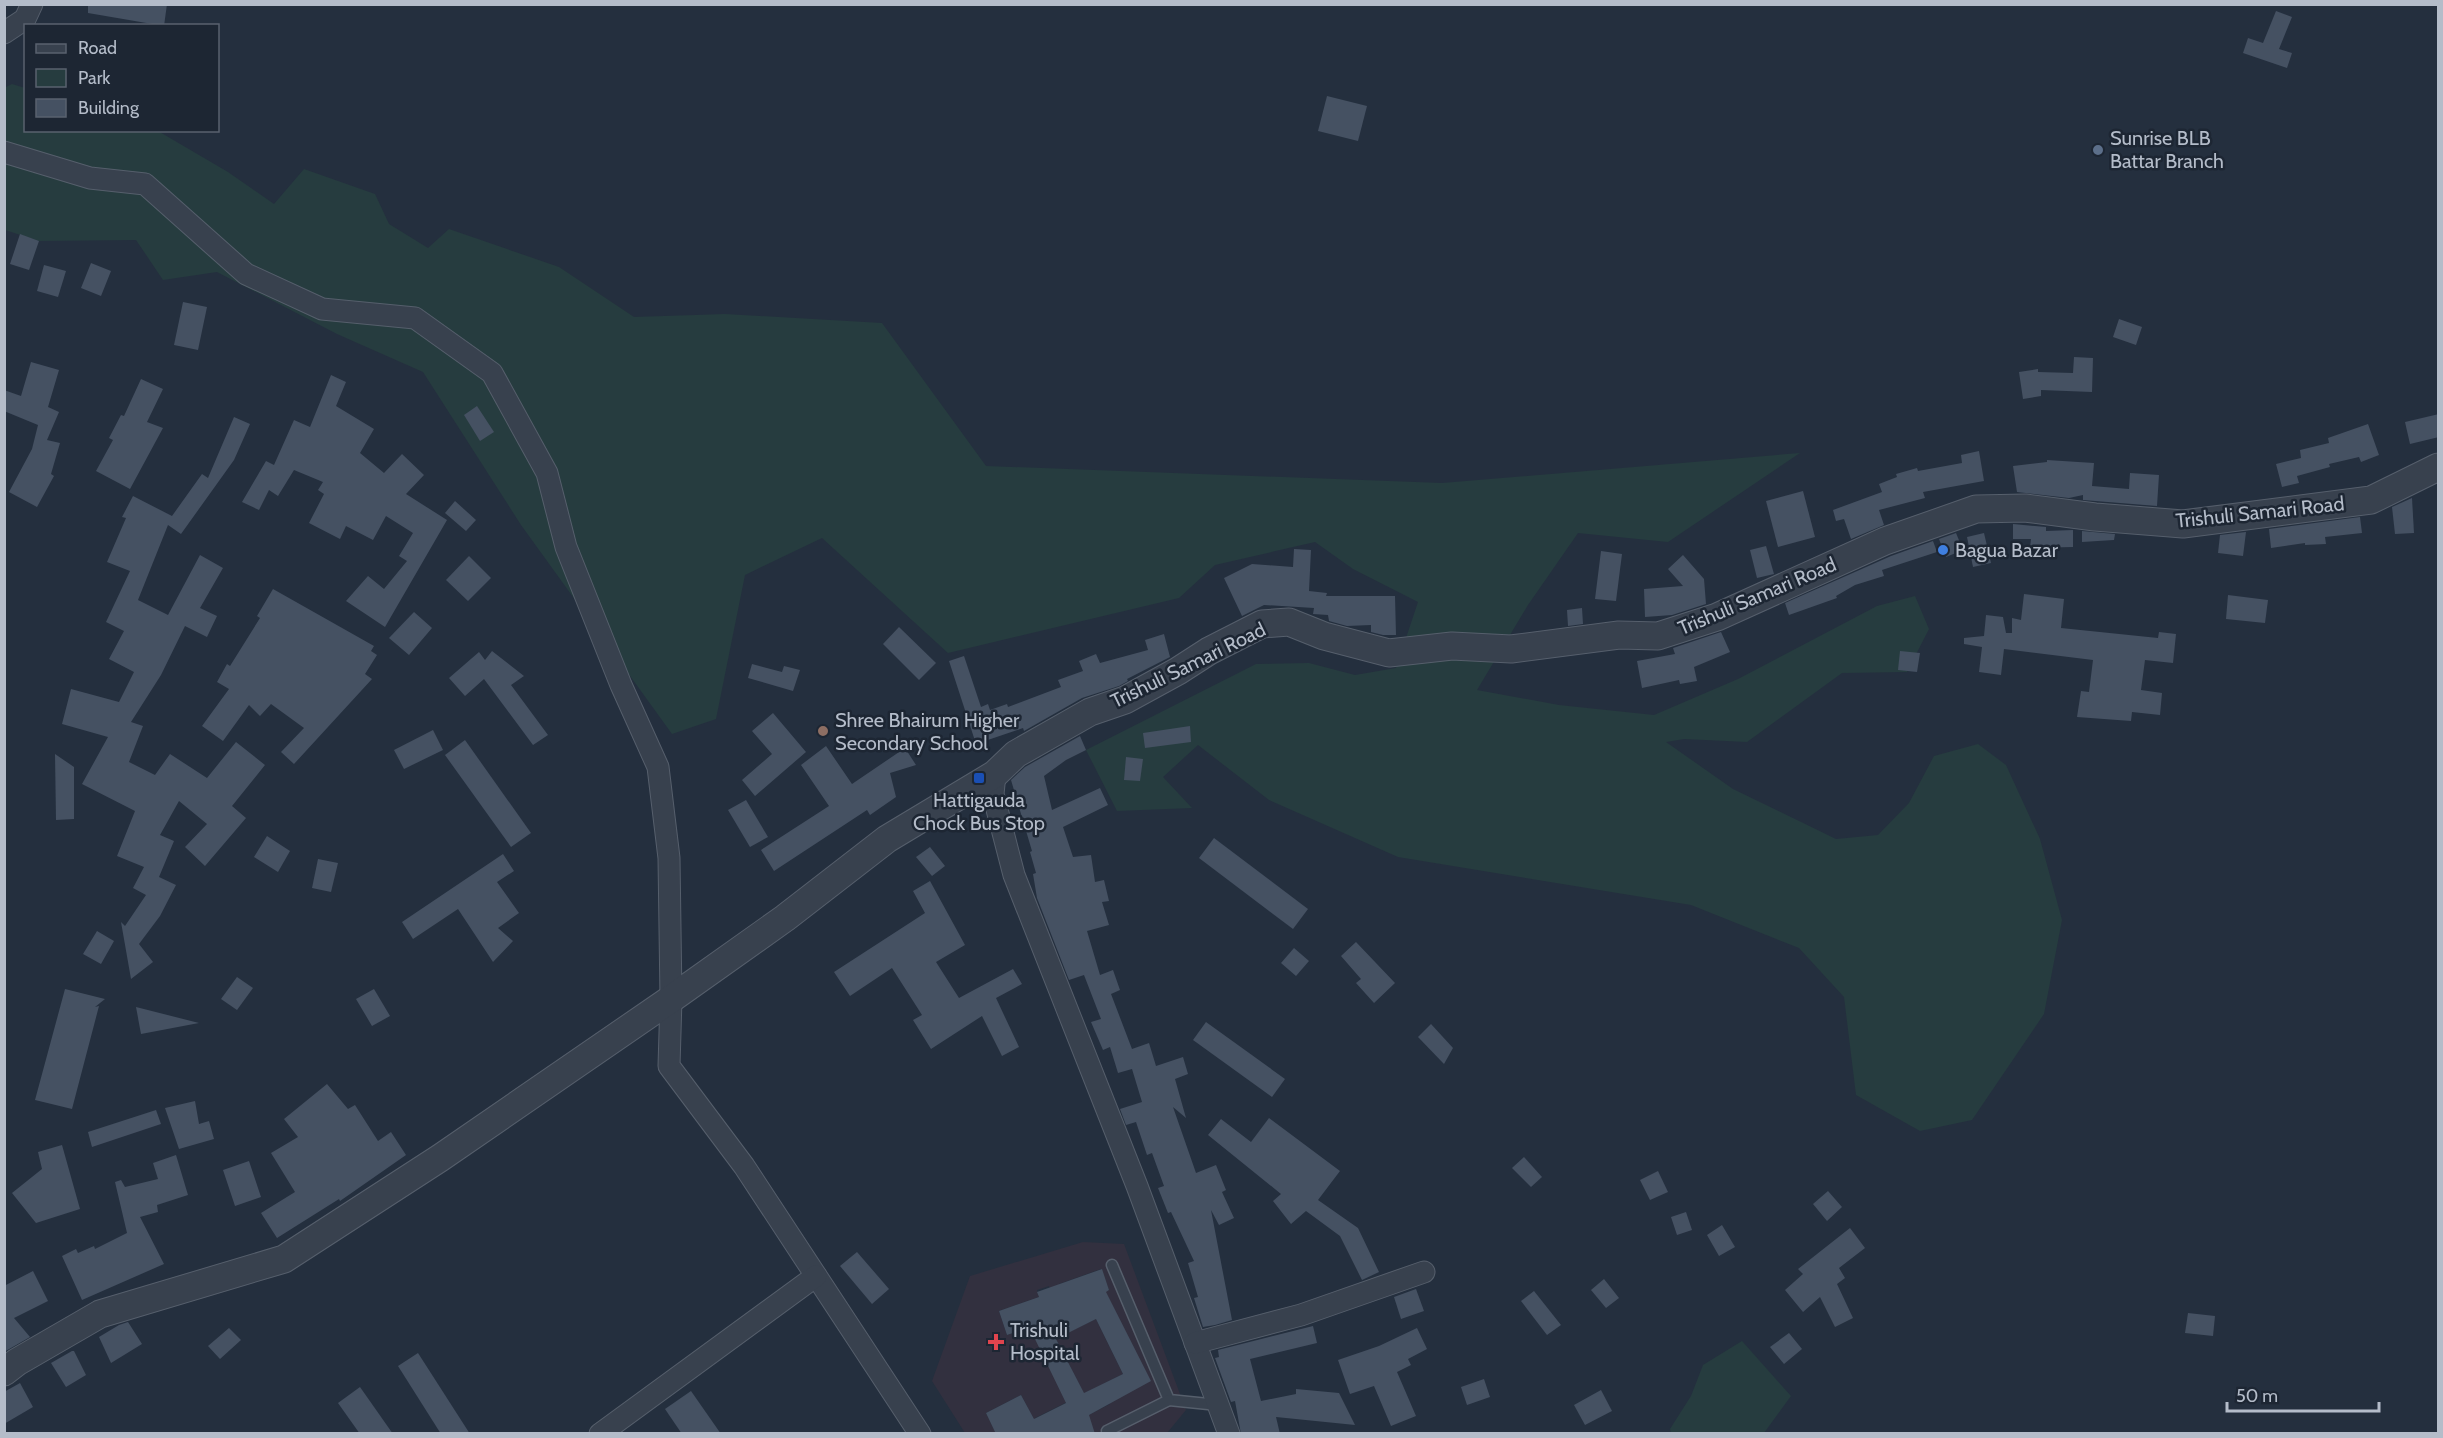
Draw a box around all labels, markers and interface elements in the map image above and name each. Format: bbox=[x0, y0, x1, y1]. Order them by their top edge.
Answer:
legend bbox=[24, 24, 219, 132]
text: Road bbox=[78, 37, 117, 59]
text: Park bbox=[78, 67, 111, 89]
text: Building bbox=[78, 97, 140, 119]
place label: Sunrise BLB Battar Branch bbox=[2110, 126, 2224, 173]
marker: Sunrise BLB Battar Branch bbox=[2091, 143, 2105, 157]
street label: Trishuli Samari Road bbox=[2175, 491, 2345, 533]
place label: Bagua Bazar bbox=[1955, 538, 2059, 562]
marker: Bagua Bazar bbox=[1936, 543, 1950, 557]
street label: Trishuli Samari Road bbox=[1674, 552, 1840, 640]
street label: Trishuli Samari Road bbox=[1107, 617, 1269, 713]
place label: Shree Bhairum Higher Secondary School bbox=[835, 708, 1020, 755]
marker: Shree Bhairum Higher Secondary School bbox=[816, 724, 830, 738]
marker: Hattigauda Chock Bus Stop bbox=[972, 771, 986, 785]
place label: Hattigauda Chock Bus Stop bbox=[913, 788, 1045, 835]
place label: Trishuli Hospital bbox=[1010, 1318, 1080, 1365]
marker: Trishuli Hospital bbox=[987, 1333, 1005, 1351]
scale bar bbox=[2227, 1375, 2378, 1413]
text: 50 m bbox=[2236, 1385, 2278, 1407]

